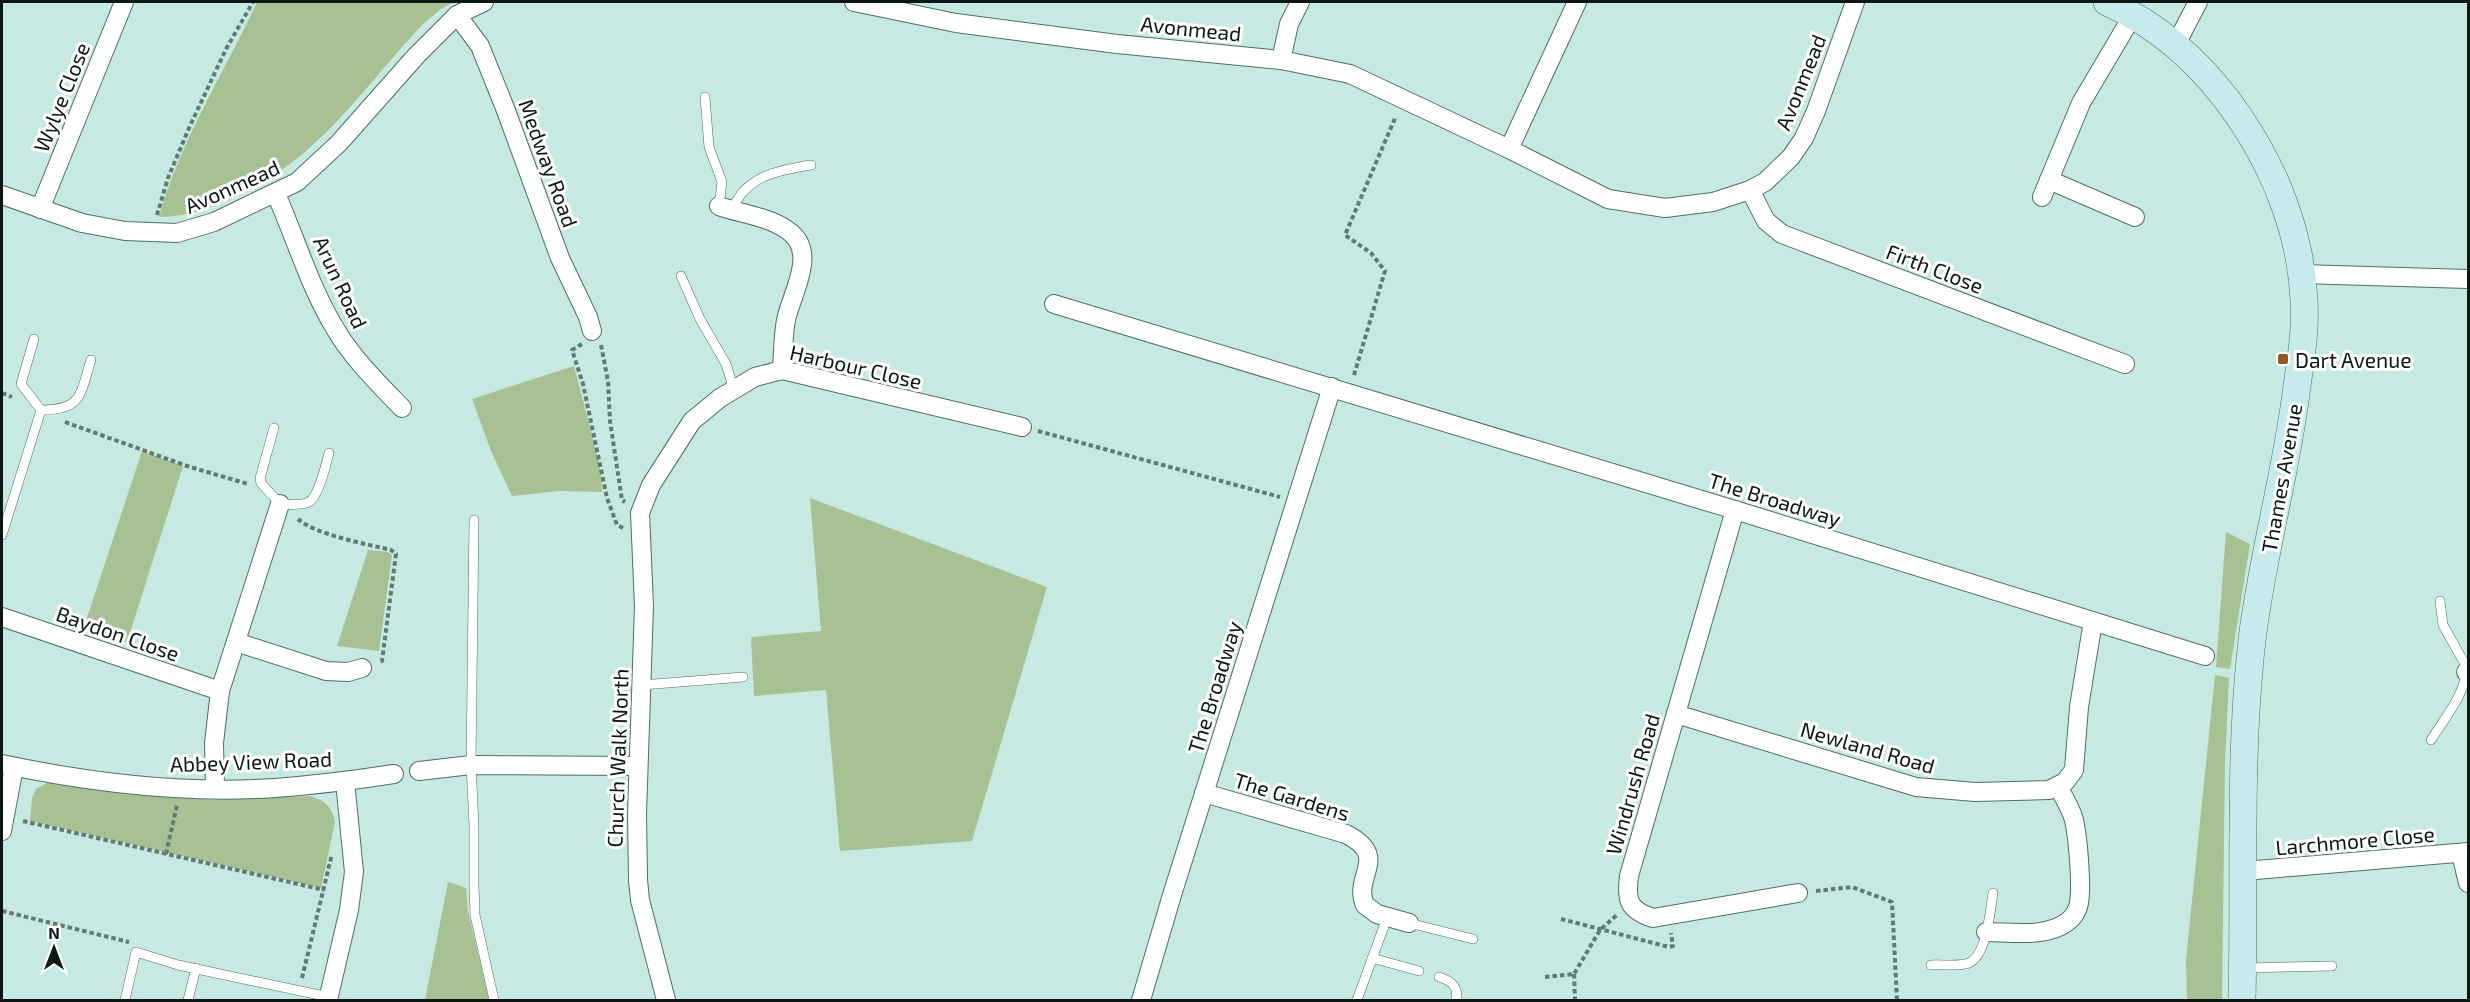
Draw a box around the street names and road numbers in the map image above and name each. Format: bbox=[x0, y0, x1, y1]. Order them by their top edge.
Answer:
street label: Avonmead bbox=[1139, 10, 1243, 46]
street label: Avonmead bbox=[1769, 30, 1831, 134]
street label: Wylye Close bbox=[28, 39, 94, 155]
street label: Medway Road bbox=[514, 96, 584, 230]
street label: Avonmead bbox=[181, 154, 283, 218]
street label: Arun Road bbox=[309, 232, 373, 332]
street label: Firth Close bbox=[1883, 238, 1987, 298]
street label: Harbour Close bbox=[788, 339, 924, 393]
street label: Thames Avenue bbox=[2256, 402, 2306, 554]
street label: The Broadway bbox=[1706, 467, 1844, 531]
street label: Baydon Close bbox=[53, 600, 183, 666]
street label: The Broadway bbox=[1182, 618, 1246, 756]
street label: Church Walk North bbox=[601, 668, 633, 848]
street label: Windrush Road bbox=[1600, 711, 1664, 857]
street label: Newland Road bbox=[1798, 716, 1938, 778]
street label: Abbey View Road bbox=[169, 746, 333, 776]
street label: The Gardens bbox=[1231, 767, 1353, 825]
street label: Larchmore Close bbox=[2274, 821, 2436, 859]

